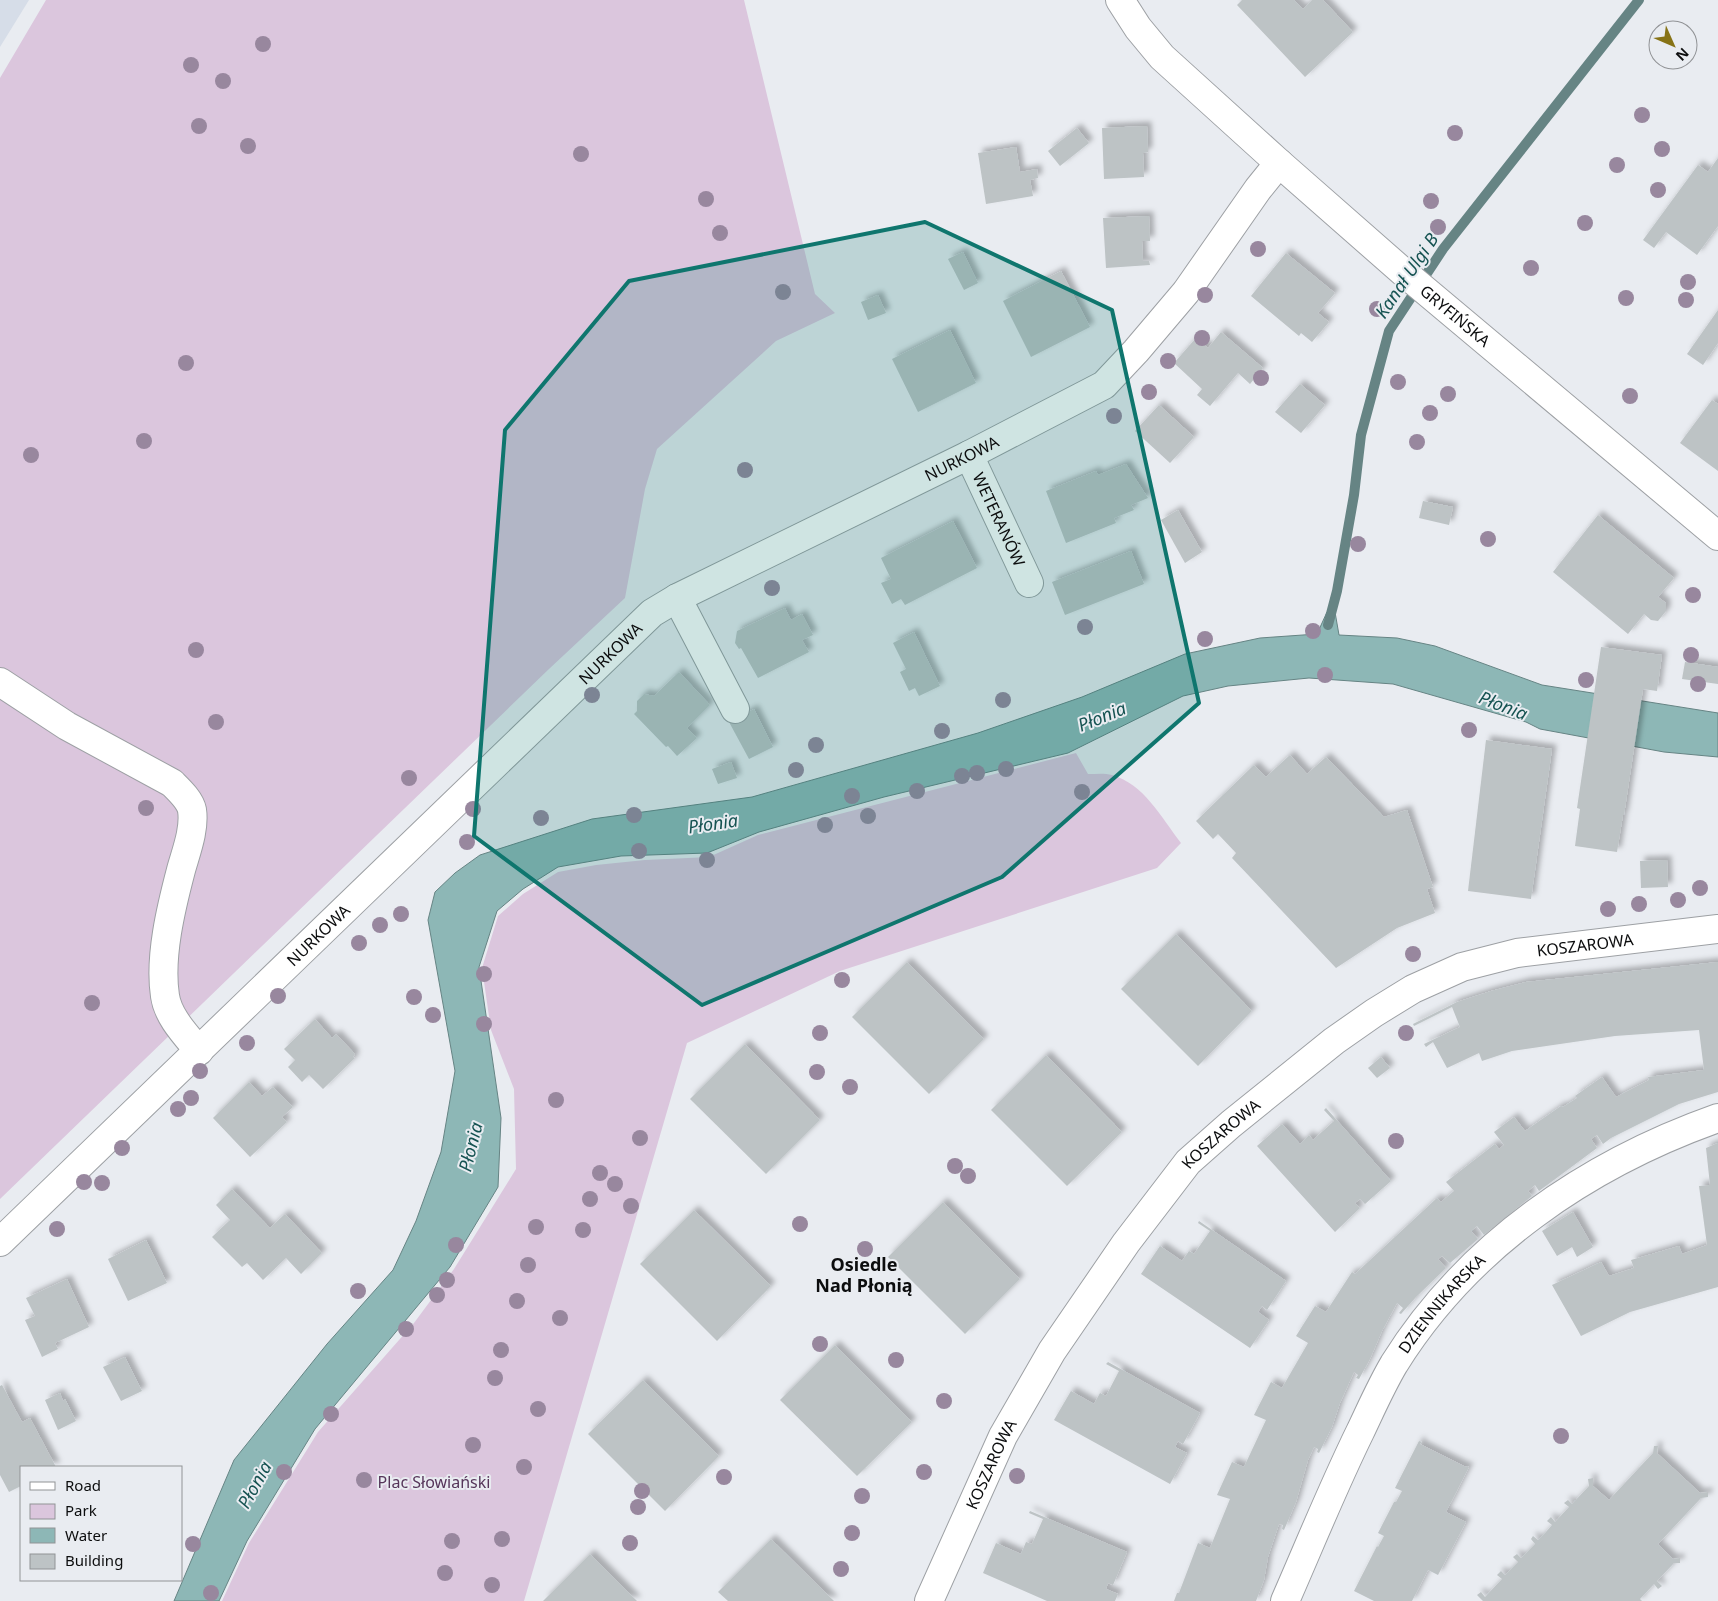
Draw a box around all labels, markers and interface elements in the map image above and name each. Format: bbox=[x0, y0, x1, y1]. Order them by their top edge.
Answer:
north arrow bbox=[1648, 20, 1698, 70]
text: N bbox=[1672, 44, 1693, 65]
water label: Kanał Ulgi B bbox=[1369, 228, 1444, 323]
street label: GRYFIŃSKA bbox=[1415, 280, 1496, 352]
street label: NURKOWA bbox=[921, 430, 1003, 486]
street label: WETERANÓW bbox=[968, 469, 1031, 570]
street label: NURKOWA bbox=[574, 617, 647, 689]
water label: Płonia bbox=[1476, 685, 1531, 725]
water label: Płonia bbox=[1074, 696, 1129, 737]
water label: Płonia bbox=[686, 808, 739, 838]
street label: NURKOWA bbox=[282, 899, 355, 971]
street label: KOSZAROWA bbox=[1535, 928, 1635, 962]
street label: KOSZAROWA bbox=[1176, 1093, 1265, 1173]
water label: Płonia bbox=[452, 1119, 488, 1174]
street label: DZIENNIKARSKA bbox=[1393, 1249, 1490, 1357]
district label: Osiedle Nad Płonią bbox=[815, 1252, 913, 1297]
street label: KOSZAROWA bbox=[960, 1415, 1022, 1513]
water label: Płonia bbox=[231, 1457, 277, 1512]
legend bbox=[20, 1466, 182, 1581]
park label: Plac Słowiański bbox=[378, 1471, 490, 1493]
text: Road bbox=[65, 1475, 101, 1495]
text: Park bbox=[65, 1500, 97, 1520]
text: Water bbox=[65, 1525, 107, 1545]
text: Building bbox=[65, 1550, 123, 1570]

